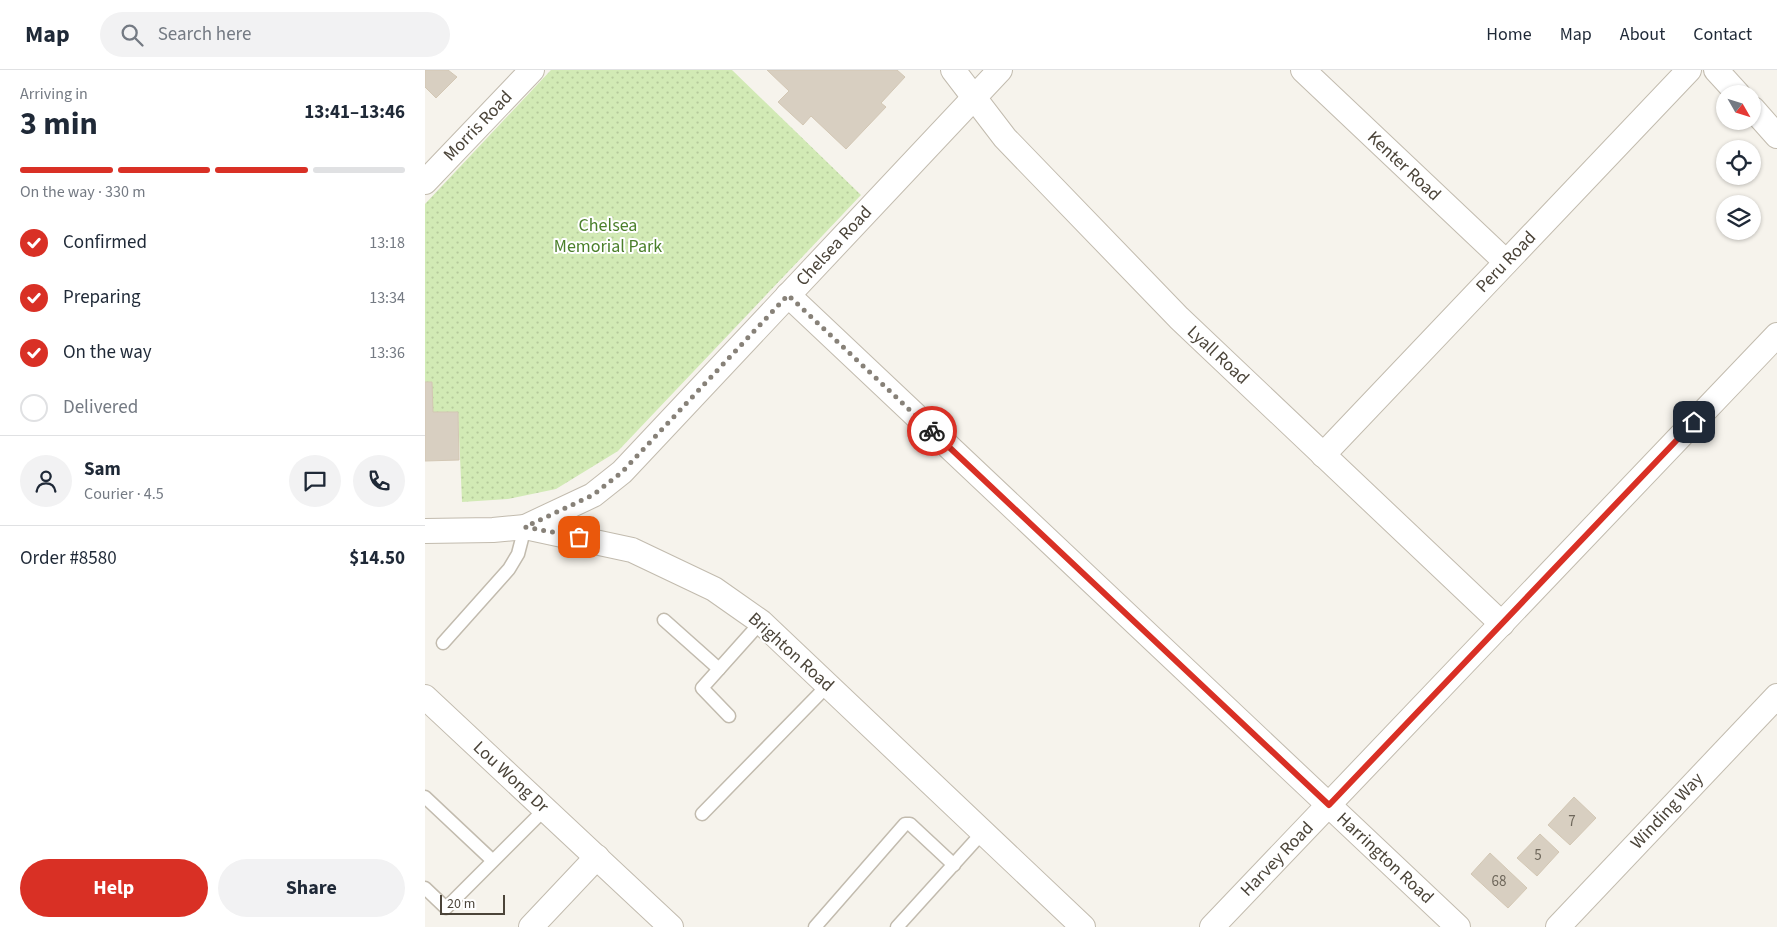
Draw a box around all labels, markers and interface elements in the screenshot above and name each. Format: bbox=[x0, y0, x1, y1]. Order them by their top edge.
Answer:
search box bbox=[100, 12, 450, 57]
text: Map bbox=[25, 17, 70, 52]
icon: search bbox=[118, 21, 146, 49]
text: Search here bbox=[158, 21, 251, 48]
text: Home bbox=[1486, 22, 1532, 47]
text: Map bbox=[1560, 22, 1592, 47]
text: About bbox=[1620, 22, 1665, 47]
text: Contact bbox=[1693, 22, 1752, 47]
text: Arriving in bbox=[20, 83, 88, 105]
street label: Morris Road bbox=[438, 85, 518, 167]
north arrow bbox=[1716, 85, 1761, 130]
map controls bbox=[1716, 85, 1761, 240]
text: 13:41–13:46 bbox=[304, 99, 405, 126]
text: 3 min bbox=[20, 101, 98, 147]
street label: Kenter Road bbox=[1362, 125, 1446, 207]
button: locate bbox=[1716, 140, 1761, 185]
text: On the way · 330 m bbox=[20, 181, 145, 203]
button: layers bbox=[1716, 195, 1761, 240]
street label: Chelsea Road bbox=[790, 200, 878, 292]
park label: Chelsea Memorial Park bbox=[554, 213, 662, 259]
street label: Peru Road bbox=[1470, 226, 1542, 298]
icon: check bbox=[20, 229, 48, 257]
text: Confirmed bbox=[63, 229, 147, 256]
text: 13:18 bbox=[369, 232, 405, 254]
icon: check bbox=[20, 284, 48, 312]
text: Preparing bbox=[63, 284, 141, 311]
text: 13:34 bbox=[369, 287, 405, 309]
street label: Lyall Road bbox=[1181, 320, 1255, 390]
icon: check bbox=[20, 339, 48, 367]
text: On the way bbox=[63, 339, 152, 366]
text: 13:36 bbox=[369, 342, 405, 364]
text: Delivered bbox=[63, 394, 138, 421]
pin bbox=[1673, 401, 1715, 443]
courier bbox=[907, 406, 957, 456]
icon: home bbox=[1680, 408, 1708, 436]
icon: bike bbox=[918, 417, 946, 445]
button: person bbox=[20, 455, 72, 507]
button: chat bbox=[289, 455, 341, 507]
button: phone bbox=[353, 455, 405, 507]
text: Sam bbox=[84, 456, 121, 483]
text: Courier · 4.5 bbox=[84, 483, 164, 505]
pin bbox=[558, 516, 600, 558]
icon: bag bbox=[565, 523, 593, 551]
text: Order #8580 bbox=[20, 545, 117, 572]
text: $14.50 bbox=[349, 545, 405, 572]
street label: Brighton Road bbox=[743, 607, 839, 697]
street label: Lou Wong Dr bbox=[468, 735, 555, 819]
street label: Winding Way bbox=[1625, 767, 1710, 855]
street label: Harrington Road bbox=[1331, 806, 1439, 910]
house number: 7 bbox=[1568, 811, 1576, 832]
street label: Harvey Road bbox=[1235, 816, 1319, 902]
house number: 5 bbox=[1534, 845, 1542, 866]
button: Help bbox=[20, 859, 208, 917]
button: Share bbox=[218, 859, 405, 917]
house number: 68 bbox=[1492, 871, 1506, 892]
scale bar bbox=[440, 892, 505, 915]
text: 20 m bbox=[447, 894, 475, 914]

